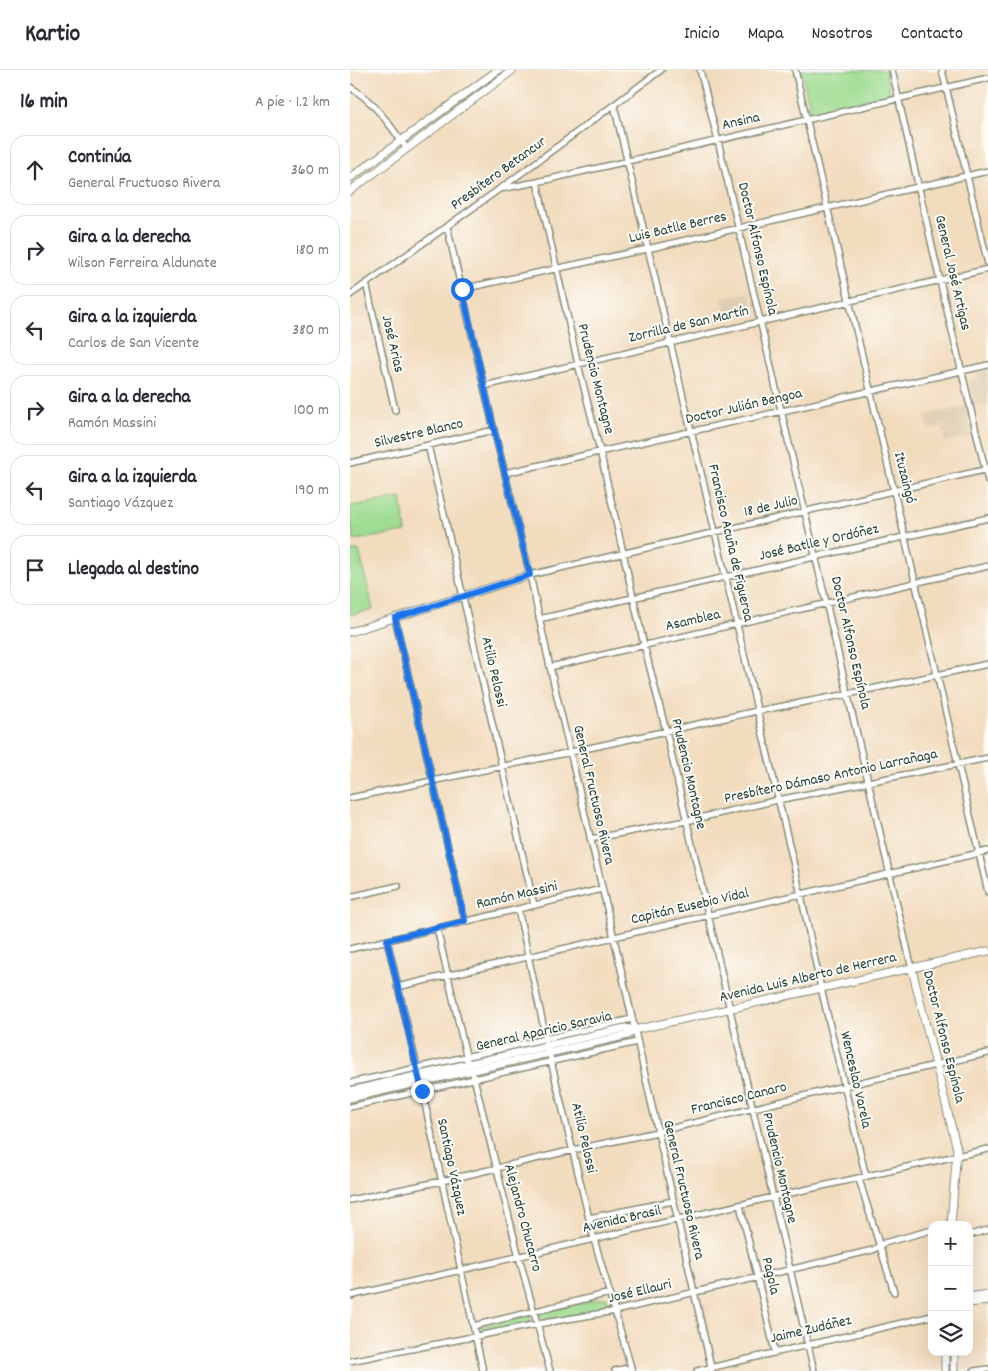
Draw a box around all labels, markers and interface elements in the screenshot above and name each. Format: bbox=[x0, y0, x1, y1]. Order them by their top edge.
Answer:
text: Kartio bbox=[25, 18, 80, 52]
text: Inicio bbox=[684, 22, 720, 47]
text: Mapa bbox=[748, 22, 783, 47]
text: Nosotros bbox=[811, 22, 873, 47]
text: Contacto bbox=[901, 22, 963, 47]
text: 16 min bbox=[20, 88, 68, 118]
text: A pie · 1.2 km bbox=[255, 91, 330, 114]
street label: Ansina bbox=[720, 107, 763, 137]
street label: Presbítero Betancur bbox=[447, 131, 552, 216]
text: Continúa bbox=[68, 145, 131, 172]
icon: ahead bbox=[21, 156, 49, 184]
text: 360 m bbox=[291, 159, 329, 182]
text: General Fructuoso Rivera bbox=[68, 172, 220, 195]
street label: Doctor Alfonso Espínola bbox=[731, 180, 783, 319]
street label: Luis Batlle Berres bbox=[627, 206, 729, 250]
street label: General José Artigas bbox=[928, 213, 976, 333]
text: Gira a la derecha bbox=[68, 225, 190, 252]
icon: right bbox=[21, 236, 49, 264]
text: 180 m bbox=[296, 239, 329, 262]
text: Wilson Ferreira Aldunate bbox=[68, 252, 217, 275]
route start bbox=[451, 278, 474, 301]
street label: Zorrilla de San Martín bbox=[627, 300, 751, 349]
text: Gira a la izquierda bbox=[68, 305, 196, 332]
street label: José Arias bbox=[375, 313, 409, 375]
icon: left bbox=[21, 316, 49, 344]
text: 380 m bbox=[292, 319, 329, 342]
street label: Prudencio Montagne bbox=[571, 321, 619, 437]
text: Carlos de San Vicente bbox=[68, 332, 199, 355]
street label: Doctor Julián Bengoa bbox=[684, 383, 805, 431]
text: Gira a la derecha bbox=[68, 385, 190, 412]
icon: right bbox=[21, 396, 49, 424]
text: 100 m bbox=[293, 399, 329, 422]
text: Ramón Massini bbox=[68, 412, 156, 435]
street label: Silvestre Blanco bbox=[372, 413, 466, 455]
street label: Ituzaingó bbox=[887, 450, 921, 506]
street label: Francisco Acuña de Figueroa bbox=[701, 462, 759, 625]
text: Gira a la izquierda bbox=[68, 465, 196, 492]
icon: left bbox=[21, 476, 49, 504]
text: 190 m bbox=[295, 479, 329, 502]
street label: 18 de Julio bbox=[742, 490, 800, 524]
text: Santiago Vázquez bbox=[68, 492, 173, 515]
street label: José Batlle y Ordóñez bbox=[757, 519, 881, 567]
icon: arrive bbox=[21, 556, 49, 584]
text: Llegada al destino bbox=[68, 557, 199, 584]
street label: Doctor Alfonso Espínola bbox=[824, 574, 876, 713]
street label: Asamblea bbox=[663, 604, 723, 638]
street label: Atilio Pelossi bbox=[474, 634, 512, 710]
street label: Prudencio Montagne bbox=[665, 716, 712, 832]
street label: General Fructuoso Rivera bbox=[566, 723, 620, 868]
street label: Presbítero Dámaso Antonio Larrañaga bbox=[722, 743, 941, 810]
street label: Ramón Massini bbox=[474, 876, 560, 916]
street label: Capitán Eusebio Vidal bbox=[629, 883, 752, 931]
street label: Avenida Luis Alberto de Herrera bbox=[717, 947, 900, 1009]
street label: Doctor Alfonso Espínola bbox=[916, 968, 970, 1106]
street label: General Aparicio Saravia bbox=[474, 1005, 615, 1058]
street label: Wenceslao Varela bbox=[833, 1029, 877, 1132]
street label: Francisco Canaro bbox=[689, 1076, 790, 1122]
route end bbox=[411, 1080, 434, 1103]
street label: Atilio Pelossi bbox=[564, 1100, 602, 1176]
street label: Prudencio Montagne bbox=[756, 1110, 803, 1226]
street label: Santiago Vázquez bbox=[430, 1117, 472, 1218]
street label: General Fructuoso Rivera bbox=[656, 1118, 710, 1263]
street label: Alejandro Chucarro bbox=[497, 1162, 547, 1275]
street label: Avenida Brasil bbox=[580, 1200, 664, 1240]
map controls bbox=[928, 1221, 973, 1356]
button: + bbox=[928, 1221, 973, 1266]
street label: Pagola bbox=[755, 1255, 785, 1298]
button: − bbox=[928, 1266, 973, 1311]
street label: José Ellauri bbox=[606, 1274, 674, 1310]
street label: Jaime Zudáñez bbox=[768, 1310, 854, 1350]
button: layers bbox=[928, 1311, 973, 1356]

